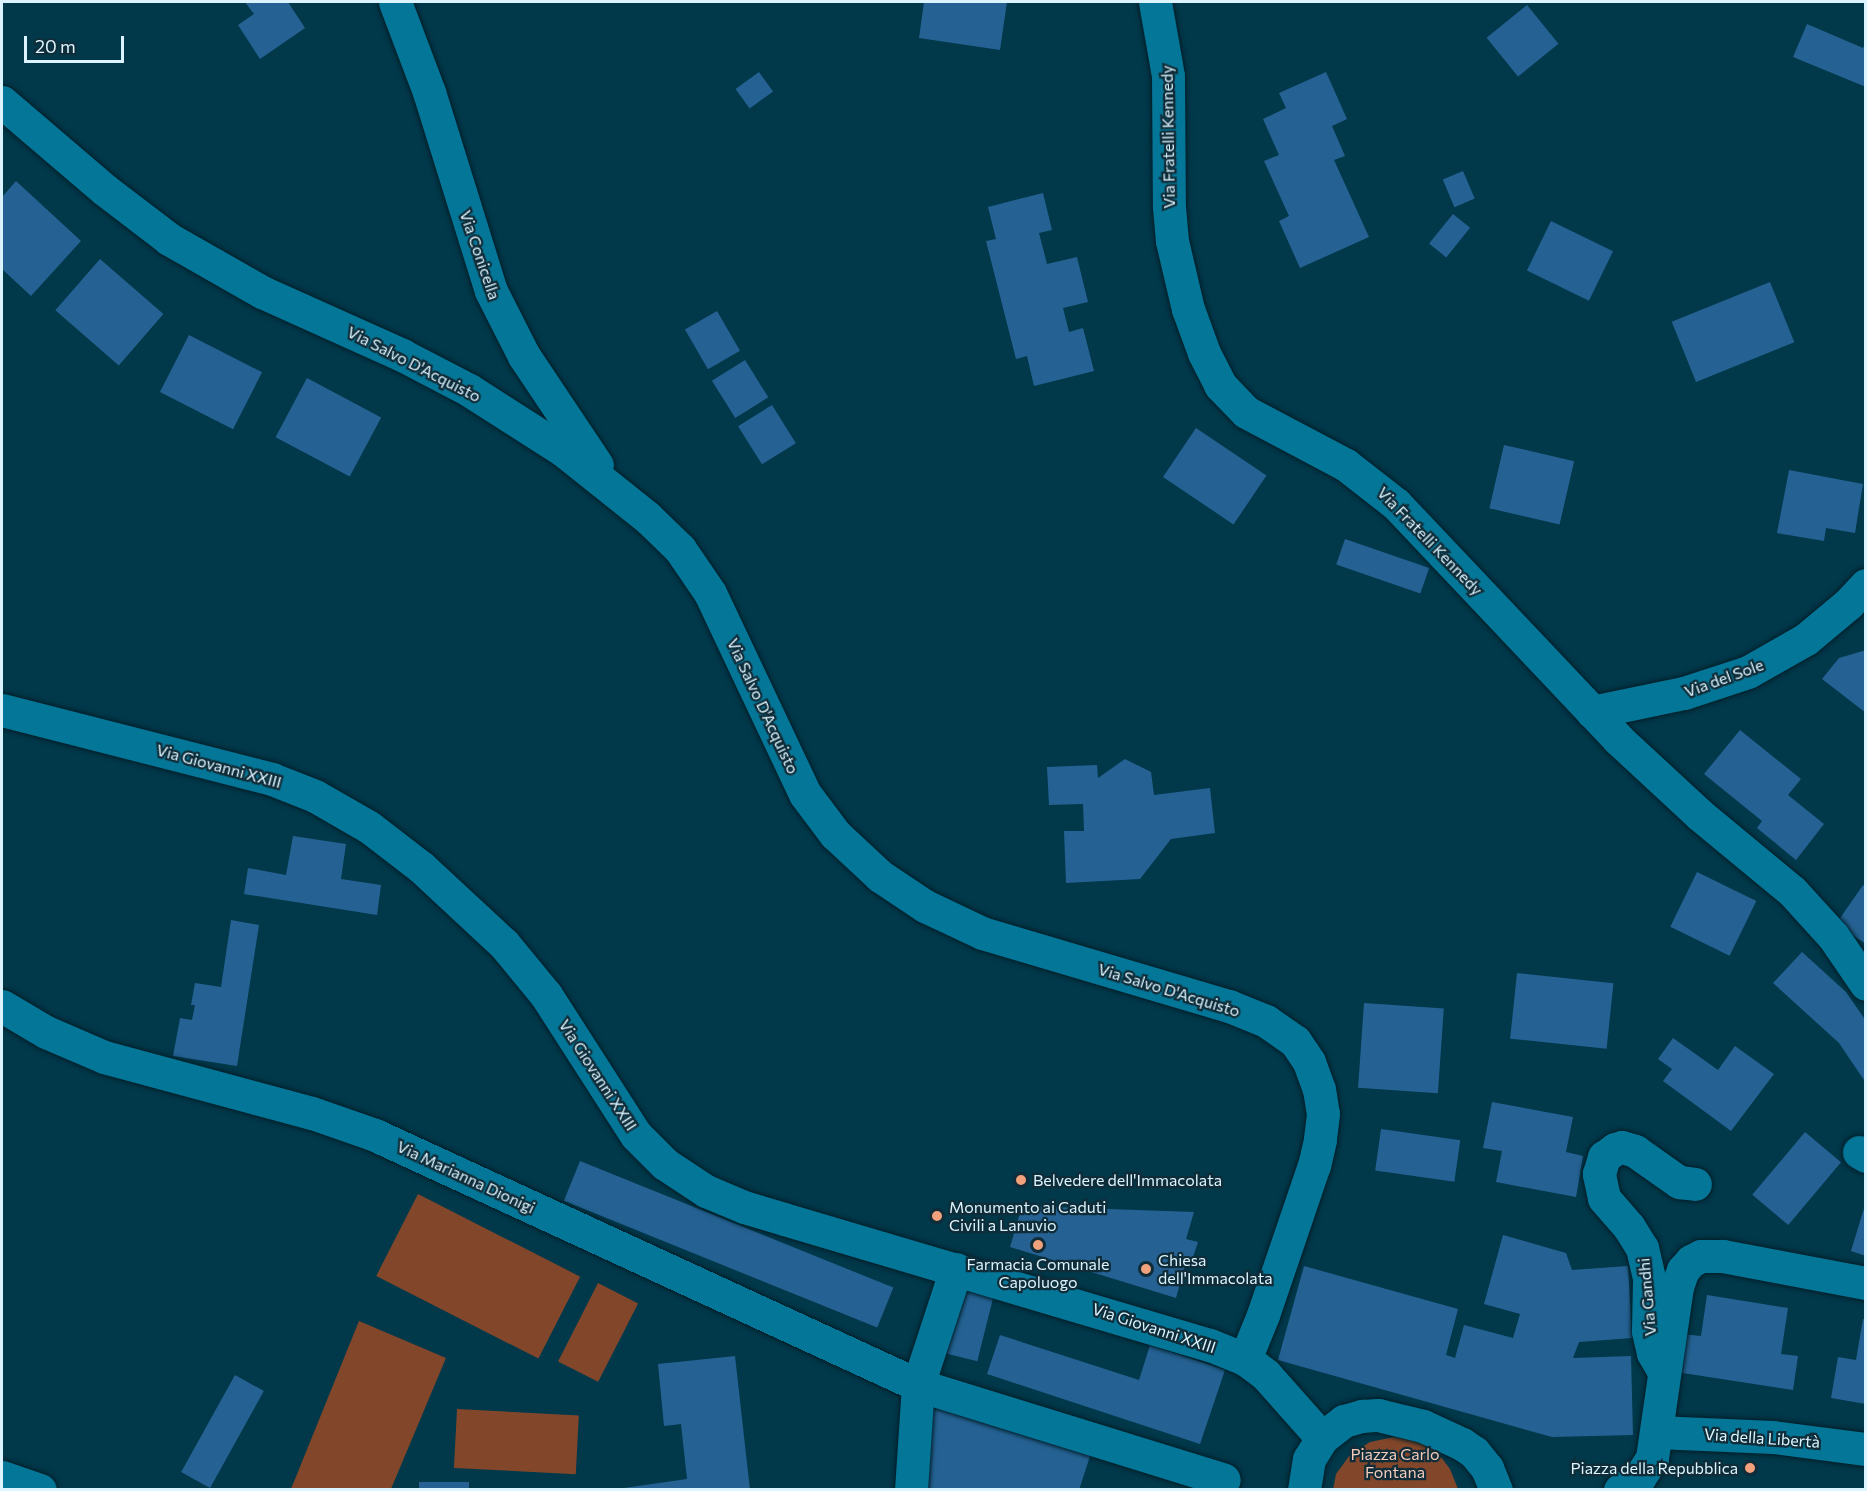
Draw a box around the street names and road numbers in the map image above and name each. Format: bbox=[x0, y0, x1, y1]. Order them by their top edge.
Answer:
street label: Via Fratelli Kennedy bbox=[1157, 65, 1179, 209]
street label: Via Conicella bbox=[456, 208, 504, 302]
street label: Via Salvo D'Acquisto bbox=[344, 322, 484, 406]
street label: Via Fratelli Kennedy bbox=[1373, 483, 1487, 599]
street label: Via Salvo D'Acquisto bbox=[723, 635, 803, 777]
street label: Via del Sole bbox=[1682, 655, 1766, 701]
street label: Via Giovanni XXIII bbox=[154, 740, 284, 792]
street label: Via Salvo D'Acquisto bbox=[1096, 959, 1242, 1021]
street label: Via Giovanni XXIII bbox=[555, 1016, 641, 1134]
street label: Via Marianna Dionigi bbox=[394, 1137, 538, 1217]
street label: Via Gandhi bbox=[1634, 1257, 1660, 1337]
street label: Via Giovanni XXIII bbox=[1090, 1299, 1218, 1357]
street label: Via della Libertà bbox=[1703, 1424, 1821, 1452]

